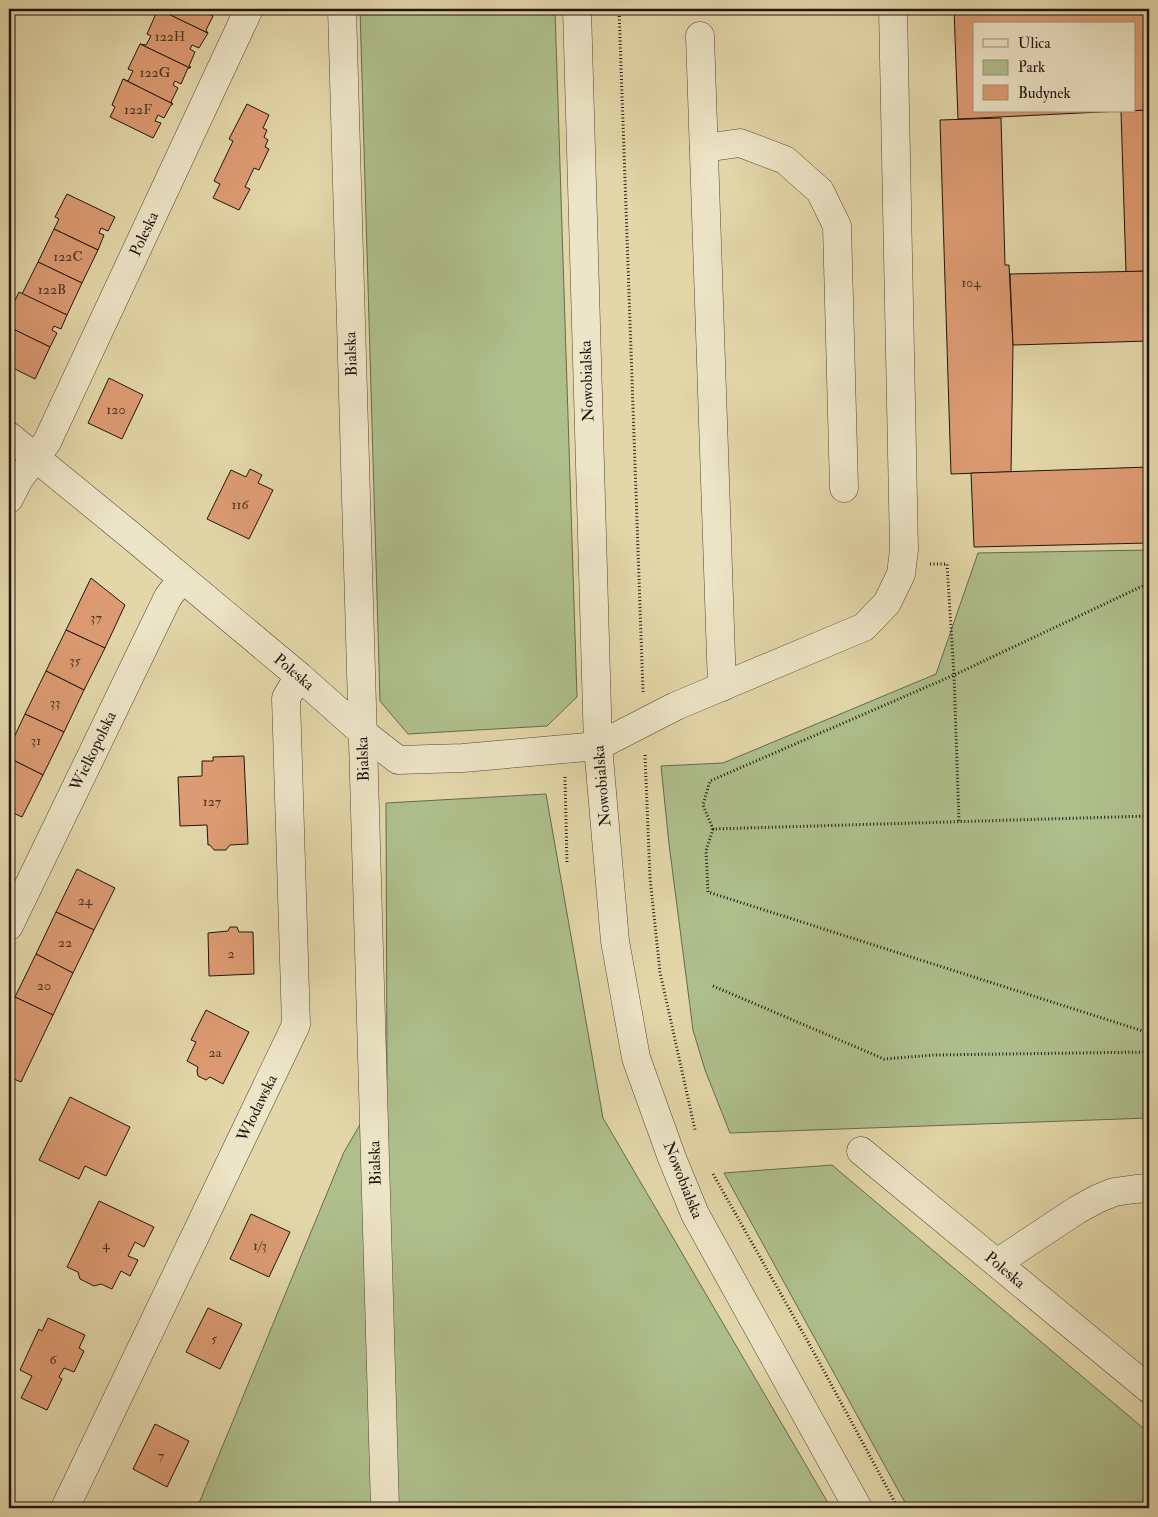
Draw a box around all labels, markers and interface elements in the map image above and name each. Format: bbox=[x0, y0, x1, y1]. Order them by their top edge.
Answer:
legend bbox=[973, 22, 1136, 112]
house number: 122H bbox=[155, 28, 185, 45]
text: Ulica bbox=[1018, 34, 1051, 53]
text: Park bbox=[1018, 58, 1045, 77]
house number: 122G bbox=[140, 64, 171, 81]
text: Budynek bbox=[1018, 84, 1071, 103]
house number: 122F bbox=[124, 101, 152, 118]
street label: Poleska bbox=[125, 208, 163, 259]
house number: 122C bbox=[53, 248, 83, 265]
house number: 104 bbox=[961, 274, 982, 291]
house number: 122B bbox=[38, 281, 66, 298]
street label: Bialska bbox=[340, 331, 362, 377]
street label: Nowobialska bbox=[576, 340, 598, 422]
house number: 120 bbox=[106, 401, 126, 418]
house number: 116 bbox=[232, 496, 249, 513]
house number: 37 bbox=[90, 609, 102, 626]
street label: Poleska bbox=[270, 649, 319, 695]
house number: 35 bbox=[69, 652, 82, 669]
house number: 33 bbox=[50, 694, 60, 711]
street label: Wielkopolska bbox=[65, 708, 122, 795]
house number: 31 bbox=[31, 732, 41, 749]
street label: Bialska bbox=[352, 736, 374, 782]
street label: Nowobialska bbox=[588, 744, 616, 827]
house number: 127 bbox=[203, 793, 222, 810]
house number: 24 bbox=[78, 892, 94, 909]
house number: 22 bbox=[58, 934, 72, 951]
house number: 2 bbox=[227, 945, 235, 962]
house number: 20 bbox=[37, 977, 51, 994]
house number: 2a bbox=[209, 1044, 222, 1061]
street label: Włodawska bbox=[232, 1071, 282, 1146]
street label: Nowobialska bbox=[658, 1139, 708, 1222]
street label: Bialska bbox=[364, 1140, 386, 1186]
house number: 4 bbox=[102, 1236, 111, 1253]
house number: 1/3 bbox=[253, 1237, 267, 1254]
street label: Poleska bbox=[981, 1247, 1030, 1293]
house number: 5 bbox=[211, 1330, 218, 1347]
house number: 6 bbox=[49, 1351, 57, 1368]
house number: 7 bbox=[158, 1447, 165, 1464]

